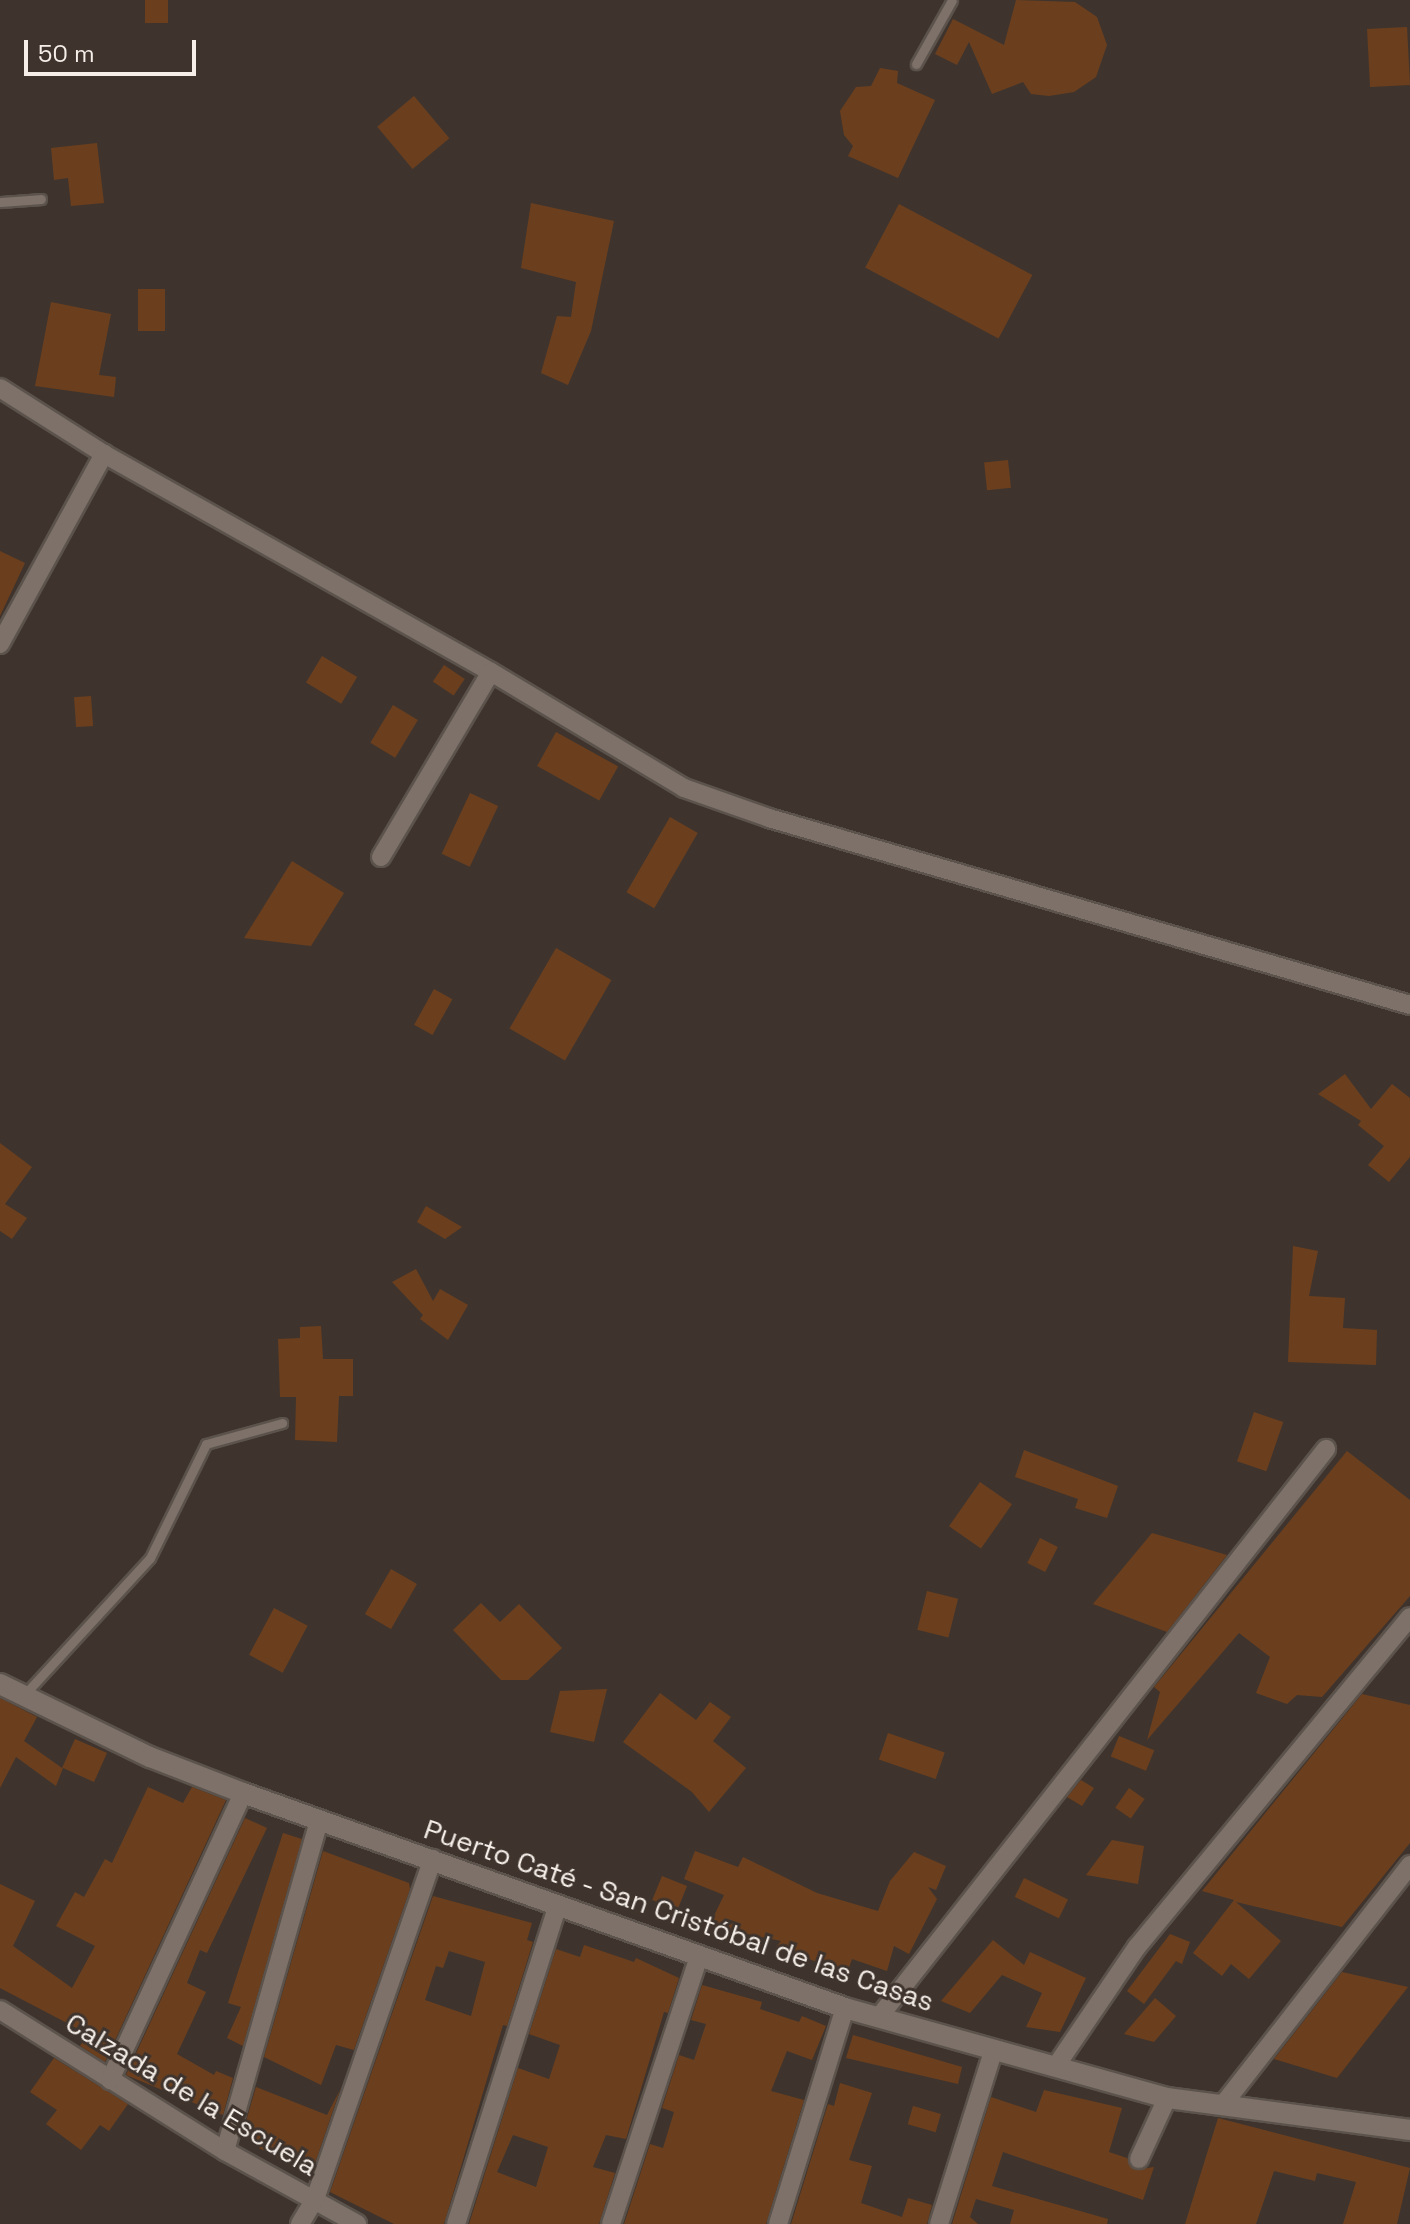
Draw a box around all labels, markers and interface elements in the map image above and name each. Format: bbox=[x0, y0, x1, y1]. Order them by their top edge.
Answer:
scale bar bbox=[28, 24, 200, 74]
text: 50 m bbox=[38, 38, 95, 69]
street label: Puerto Caté - San Cristóbal de las Casas bbox=[419, 1811, 939, 2019]
street label: Calzada de la Escuela bbox=[60, 2005, 324, 2183]

